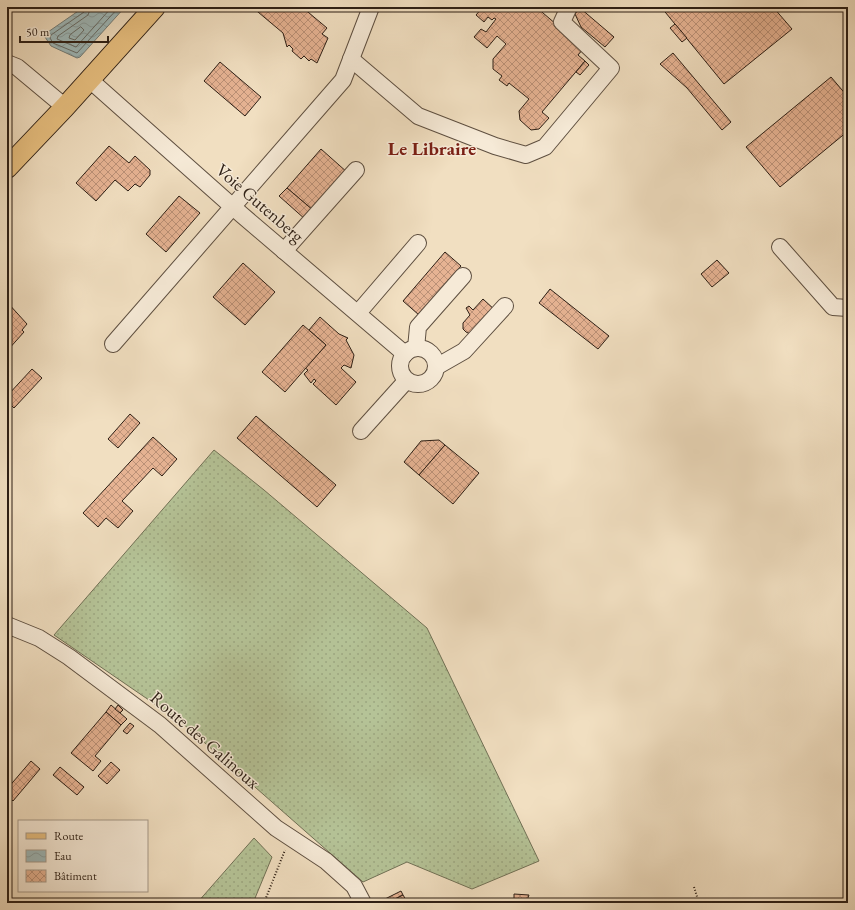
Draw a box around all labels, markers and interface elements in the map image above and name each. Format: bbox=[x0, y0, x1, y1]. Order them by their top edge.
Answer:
scale bar bbox=[20, 18, 108, 44]
text: 50 m bbox=[26, 24, 50, 40]
district label: Le Libraire bbox=[388, 136, 476, 161]
street label: Voie Gutenberg bbox=[212, 158, 309, 247]
street label: Route des Galinoux bbox=[146, 686, 265, 794]
legend bbox=[18, 820, 148, 892]
text: Route bbox=[54, 828, 84, 844]
text: Eau bbox=[54, 848, 72, 864]
text: Bâtiment bbox=[54, 868, 97, 884]

